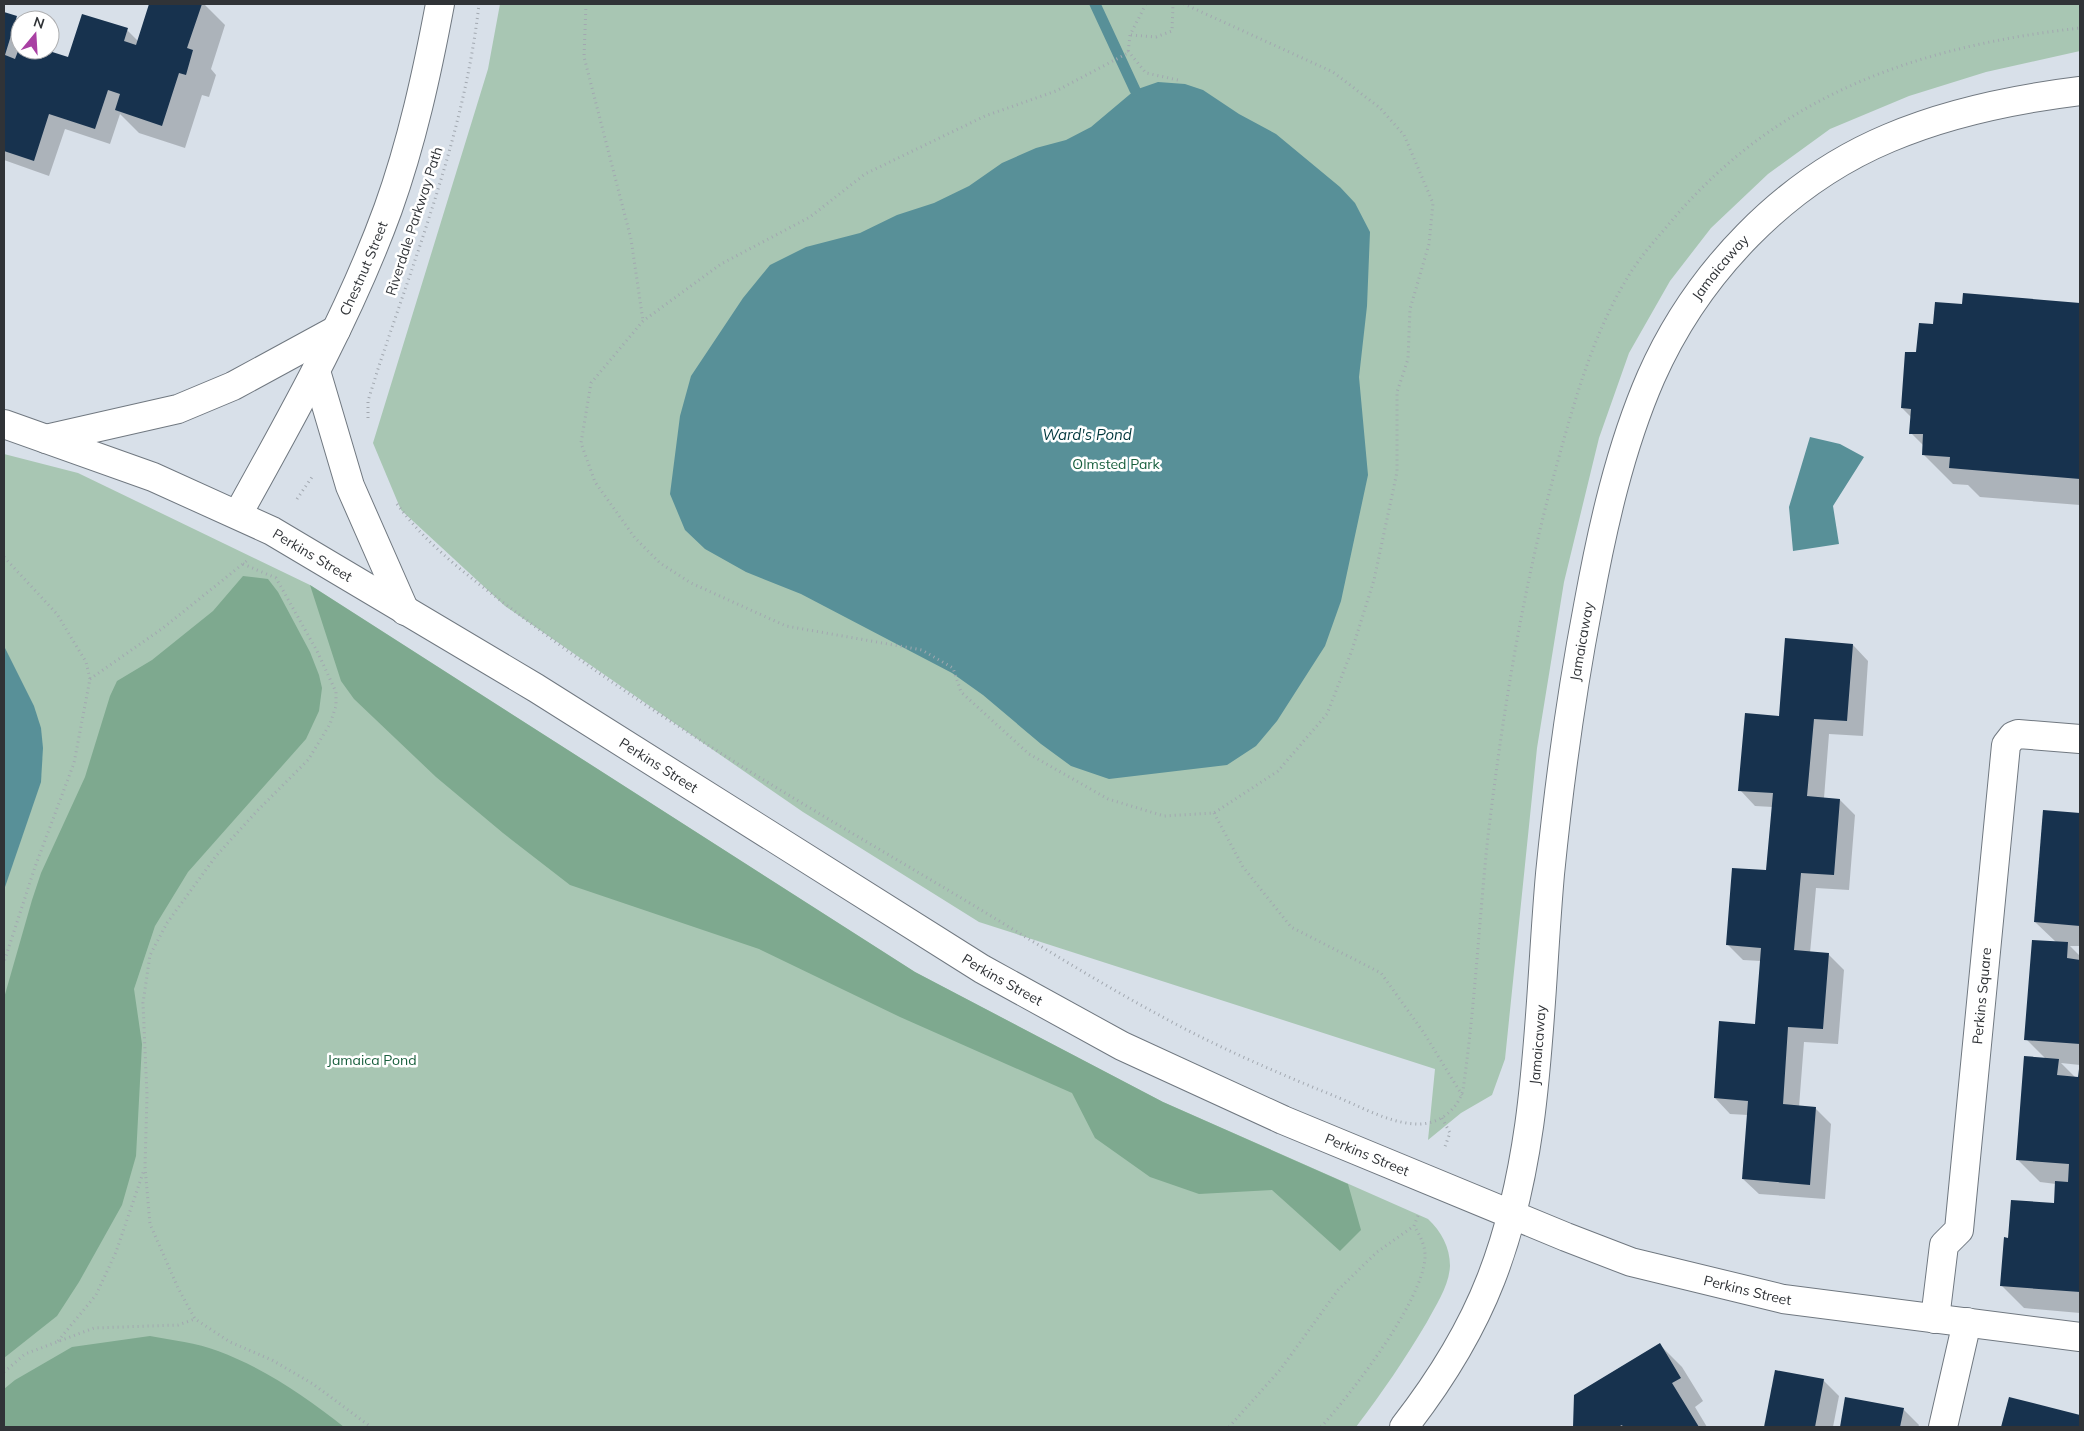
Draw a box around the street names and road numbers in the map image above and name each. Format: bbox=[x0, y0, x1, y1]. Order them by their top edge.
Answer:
street label: Riverdale Parkway Path bbox=[381, 144, 447, 298]
street label: Chestnut Street bbox=[335, 219, 392, 318]
street label: Jamaicaway bbox=[1688, 230, 1753, 304]
street label: Perkins Street bbox=[269, 524, 356, 586]
street label: Jamaicaway bbox=[1566, 600, 1598, 682]
street label: Perkins Street bbox=[616, 734, 702, 797]
street label: Perkins Square bbox=[1968, 947, 1995, 1045]
street label: Perkins Street bbox=[959, 950, 1046, 1010]
street label: Jamaicaway bbox=[1525, 1004, 1550, 1086]
street label: Perkins Street bbox=[1322, 1129, 1412, 1180]
street label: Perkins Street bbox=[1702, 1271, 1793, 1309]

